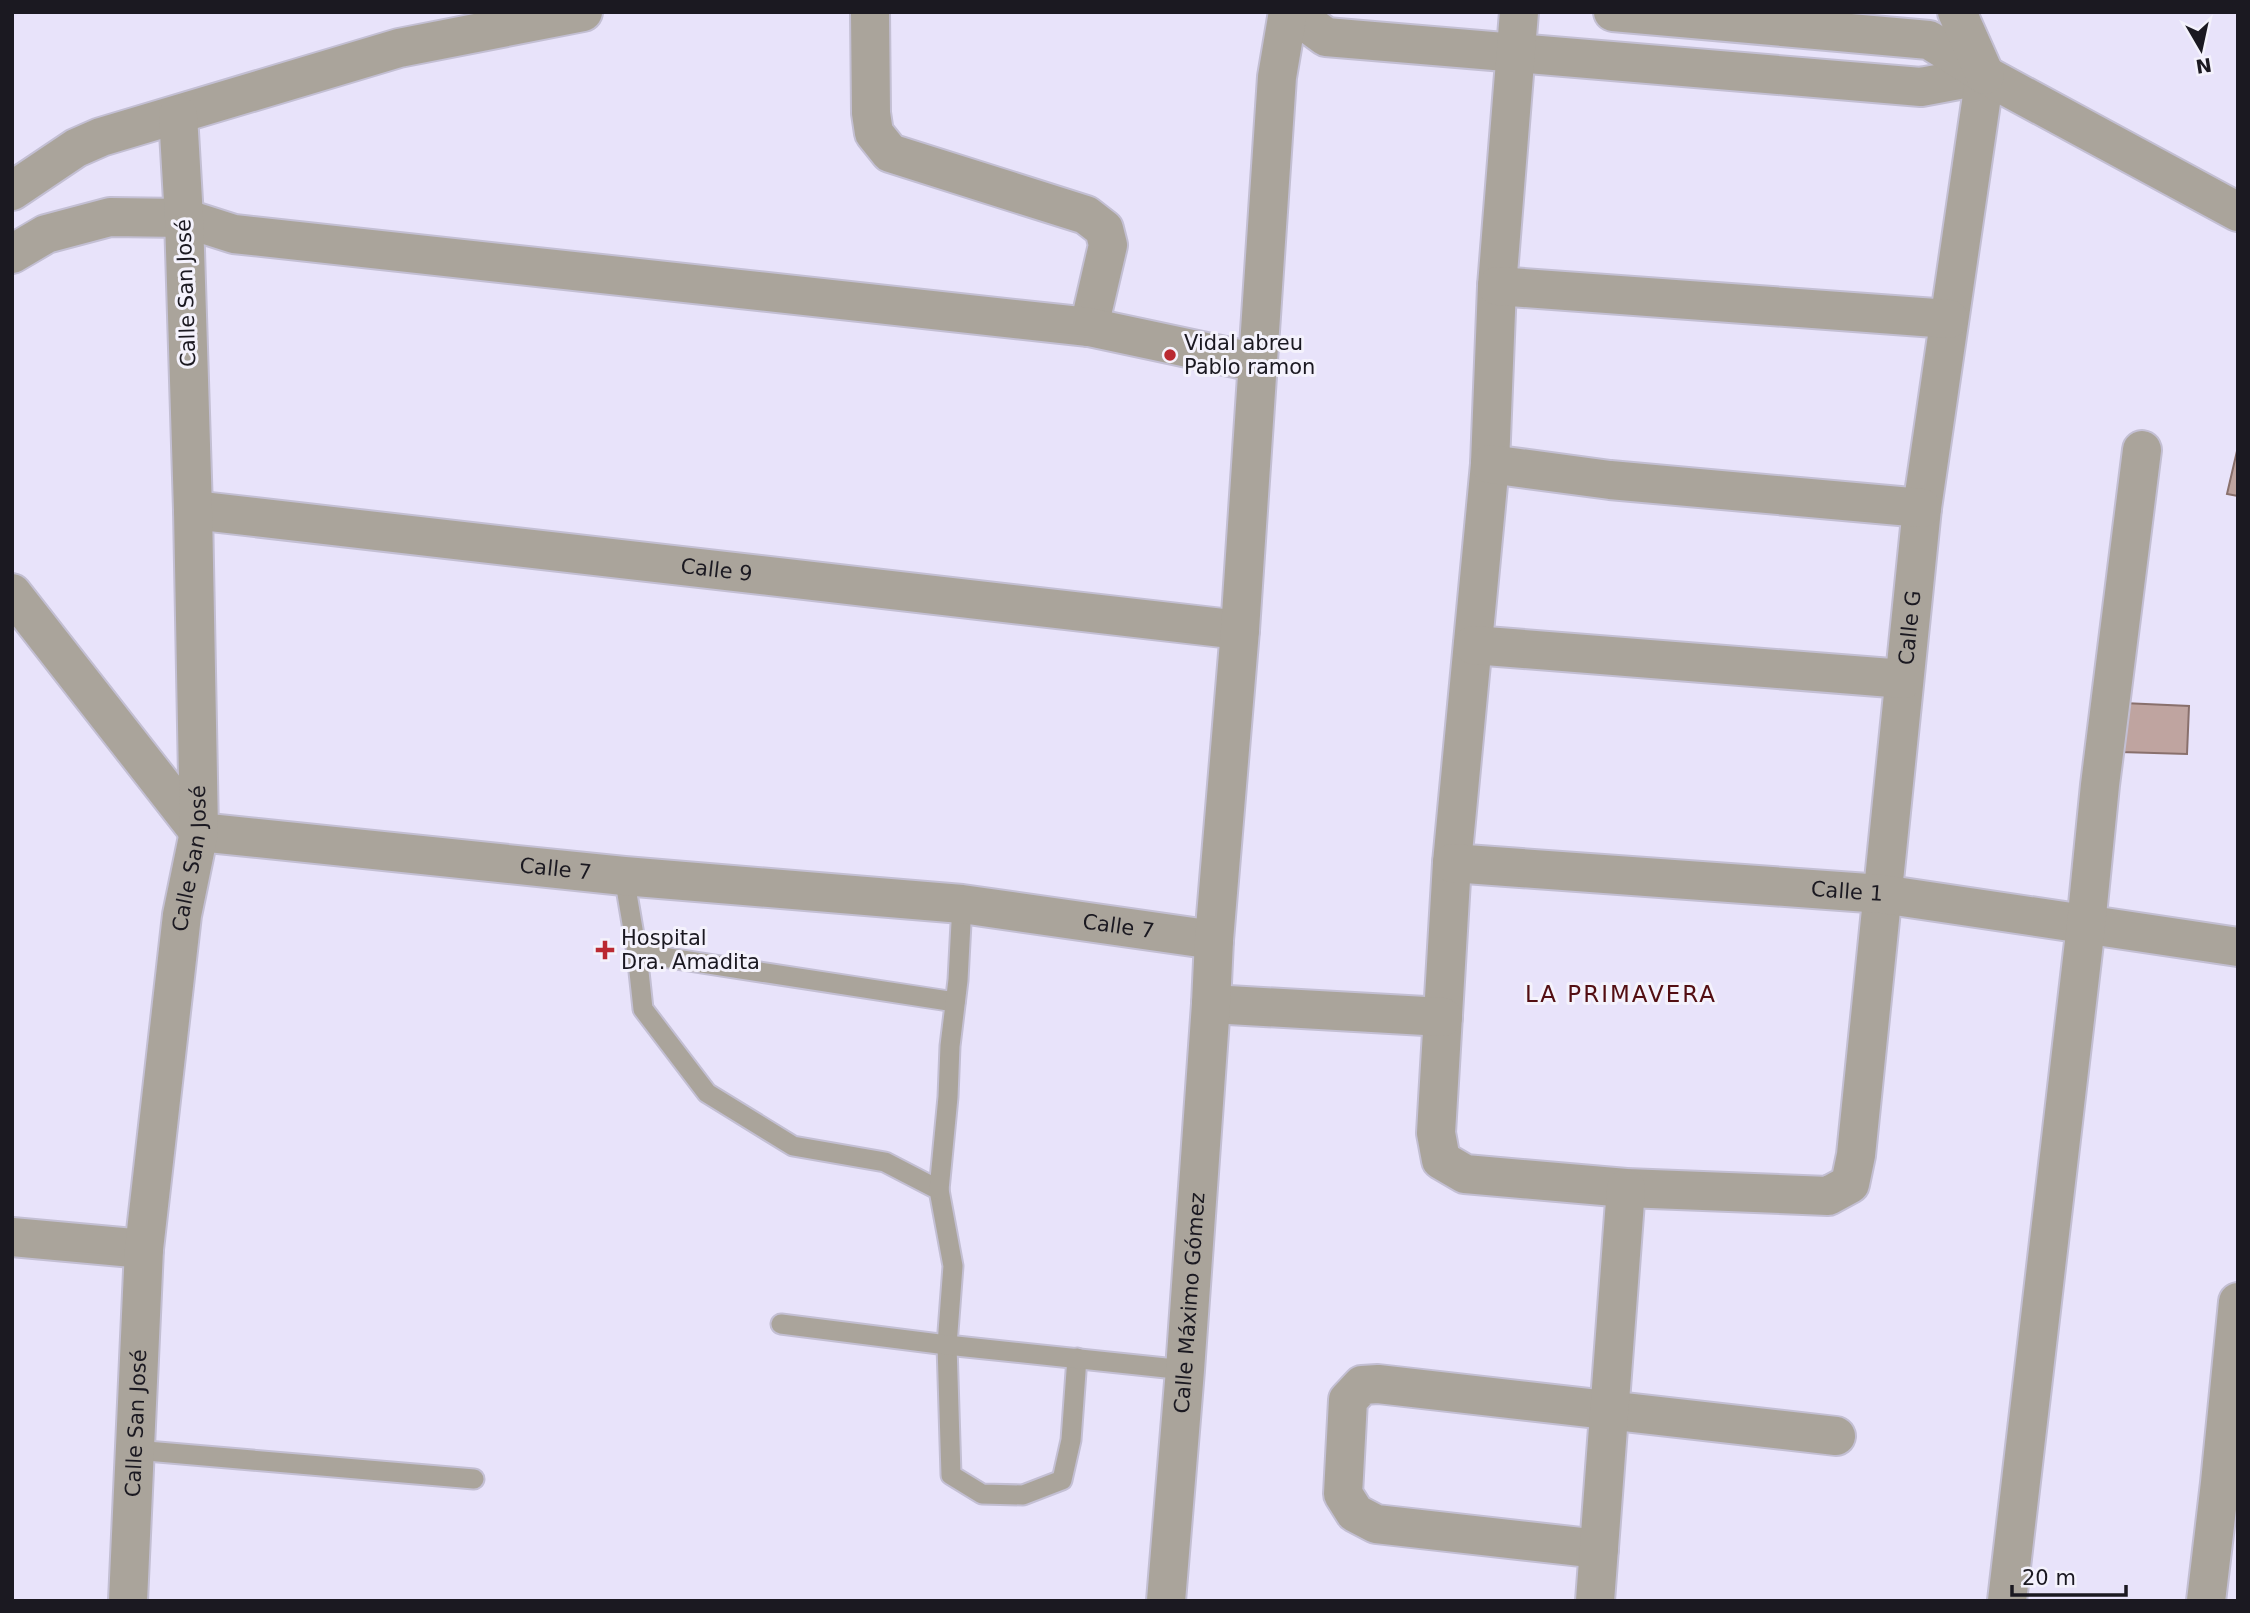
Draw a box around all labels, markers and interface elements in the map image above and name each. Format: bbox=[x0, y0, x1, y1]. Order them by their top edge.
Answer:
north arrow bbox=[2166, 14, 2236, 84]
text: N bbox=[2194, 54, 2213, 78]
street label: Calle San José bbox=[171, 219, 201, 367]
place label: Vidal abreu Pablo ramon bbox=[1184, 331, 1315, 379]
marker: Vidal abreu Pablo ramon bbox=[1162, 347, 1178, 363]
street label: Calle 9 bbox=[679, 554, 754, 586]
street label: Calle G bbox=[1894, 589, 1926, 666]
street label: Calle San José bbox=[168, 785, 211, 933]
street label: Calle 7 bbox=[518, 853, 593, 885]
street label: Calle 1 bbox=[1810, 877, 1884, 906]
street label: Calle 7 bbox=[1081, 909, 1156, 943]
place label: Hospital Dra. Amadita bbox=[621, 926, 760, 974]
marker: Hospital Dra. Amadita bbox=[595, 940, 615, 960]
district label: LA PRIMAVERA bbox=[1525, 981, 1717, 1007]
street label: Calle Máximo Gómez bbox=[1169, 1192, 1210, 1414]
street label: Calle San José bbox=[121, 1349, 151, 1498]
scale bar bbox=[2012, 1554, 2126, 1598]
text: 20 m bbox=[2022, 1566, 2076, 1590]

